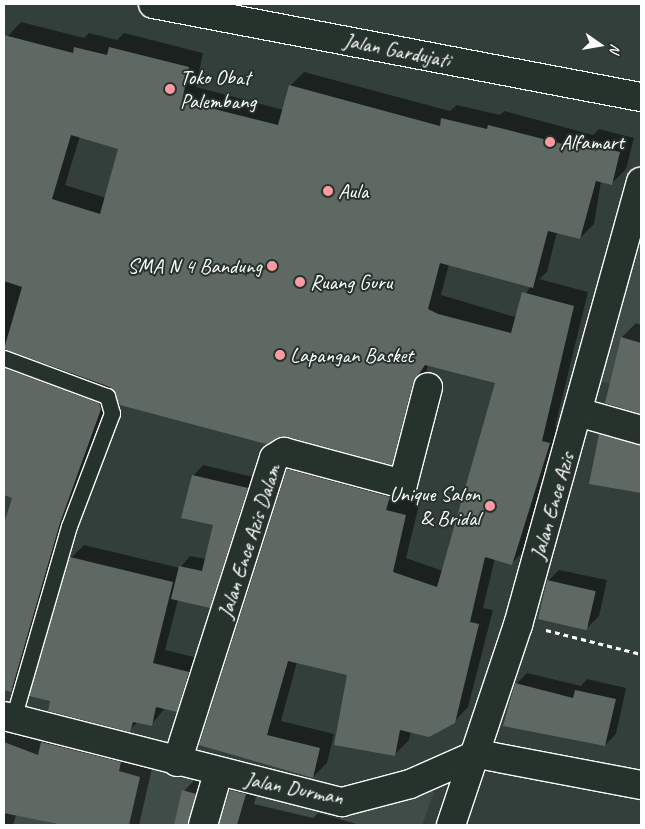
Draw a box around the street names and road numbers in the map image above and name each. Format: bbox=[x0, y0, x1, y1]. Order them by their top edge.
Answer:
street label: Jalan Gardujati bbox=[341, 27, 453, 73]
street label: Jalan Ence Azis bbox=[525, 449, 579, 563]
street label: Jalan Ence Azis Dalam bbox=[212, 460, 286, 622]
street label: Jalan Durman bbox=[242, 766, 346, 810]

